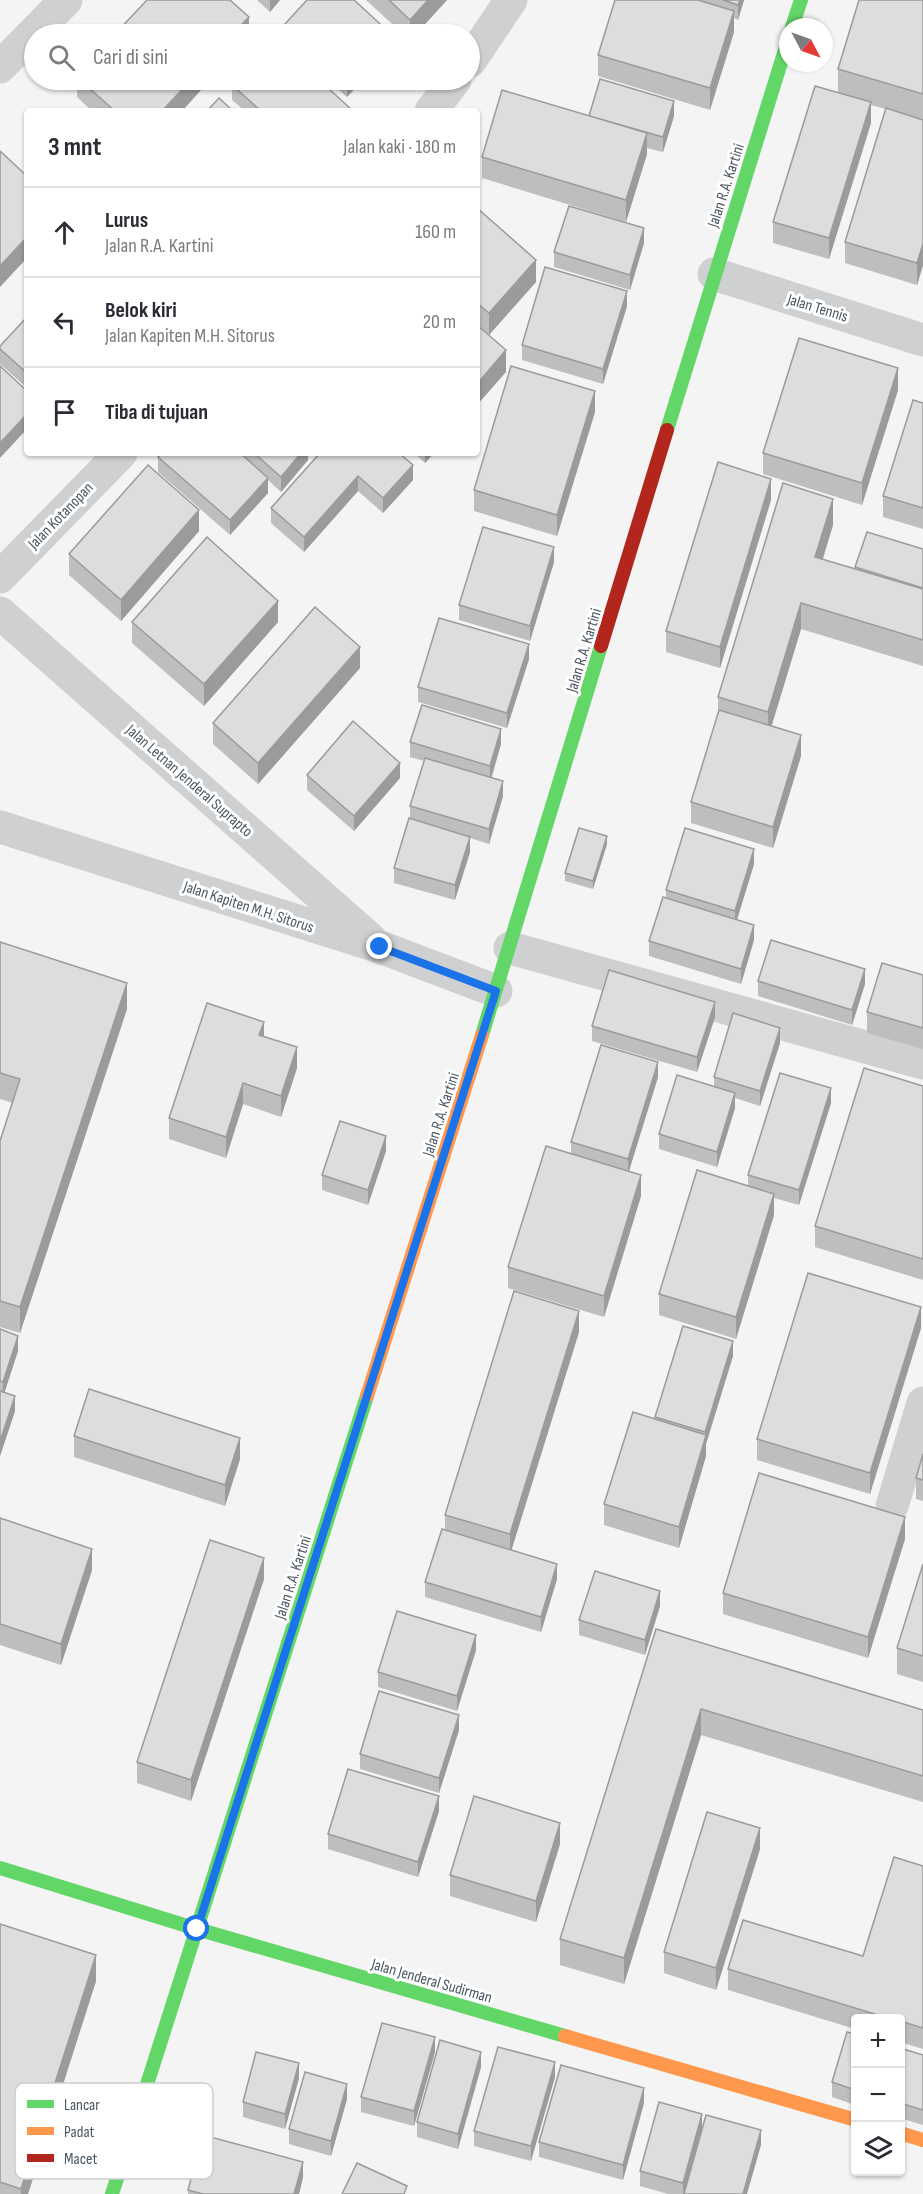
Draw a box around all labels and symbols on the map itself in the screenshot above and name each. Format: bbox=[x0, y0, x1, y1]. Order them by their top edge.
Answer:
north arrow bbox=[779, 18, 833, 72]
street label: Jalan R.A. Kartini bbox=[704, 141, 749, 231]
street label: Jalan Tennis bbox=[784, 290, 850, 327]
street label: Jalan Kotanopan bbox=[24, 479, 98, 554]
street label: Jalan R.A. Kartini bbox=[562, 606, 606, 696]
street label: Jalan Letnan Jenderal Suprapto bbox=[121, 720, 256, 841]
street label: Jalan Kapiten M.H. Sitorus bbox=[180, 877, 316, 938]
route end bbox=[366, 933, 392, 959]
street label: Jalan R.A. Kartini bbox=[419, 1070, 464, 1160]
street label: Jalan R.A. Kartini bbox=[271, 1533, 316, 1623]
route start bbox=[183, 1915, 209, 1941]
street label: Jalan Jenderal Sudirman bbox=[368, 1955, 494, 2008]
legend bbox=[15, 2083, 213, 2179]
text: Lancar bbox=[64, 2096, 100, 2115]
text: Padat bbox=[64, 2123, 95, 2142]
text: Macet bbox=[64, 2150, 97, 2169]

